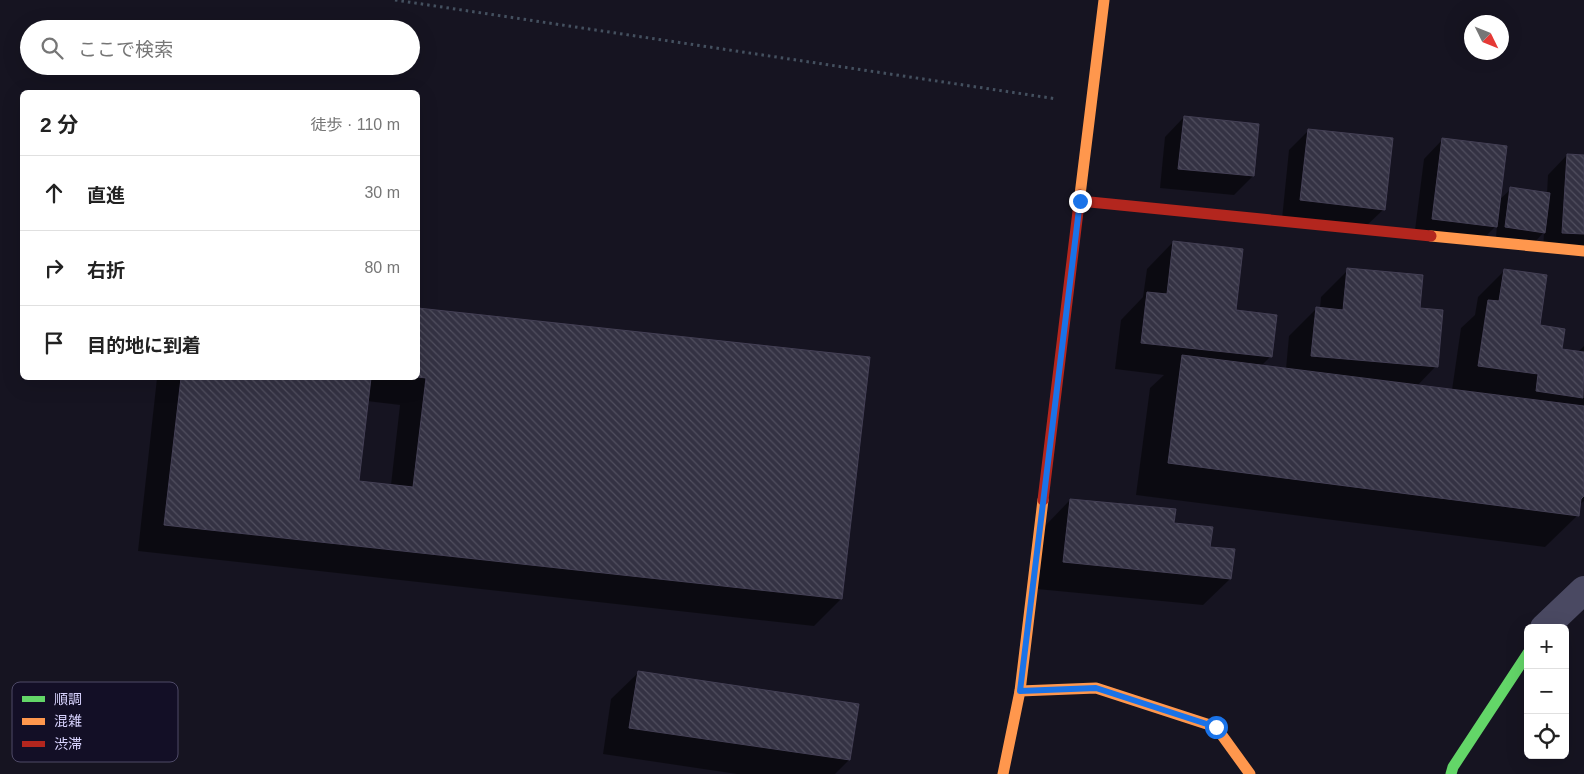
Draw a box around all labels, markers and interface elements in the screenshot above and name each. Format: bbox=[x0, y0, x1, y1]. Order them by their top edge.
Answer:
north arrow bbox=[1464, 15, 1509, 60]
search box bbox=[20, 20, 420, 75]
icon: search bbox=[38, 34, 66, 62]
text: ここで検索 bbox=[78, 39, 173, 60]
text: 2 分 bbox=[40, 113, 79, 136]
text: 徒歩 · 110 m bbox=[310, 116, 400, 133]
icon: ahead bbox=[40, 179, 68, 207]
text: 30 m bbox=[364, 184, 400, 201]
text: 直進 bbox=[87, 185, 125, 206]
route end bbox=[1069, 190, 1092, 213]
icon: right bbox=[40, 254, 68, 282]
text: 80 m bbox=[364, 259, 400, 276]
text: 右折 bbox=[87, 260, 125, 281]
icon: arrive bbox=[40, 329, 68, 357]
text: 目的地に到着 bbox=[87, 335, 201, 356]
map controls bbox=[1524, 624, 1569, 759]
button: + bbox=[1524, 624, 1569, 669]
button: − bbox=[1524, 669, 1569, 714]
legend bbox=[12, 682, 178, 762]
text: 順調 bbox=[54, 691, 82, 707]
text: 混雑 bbox=[54, 713, 82, 729]
button: locate bbox=[1524, 714, 1569, 759]
route start bbox=[1205, 716, 1228, 739]
text: 渋滞 bbox=[54, 736, 82, 752]

